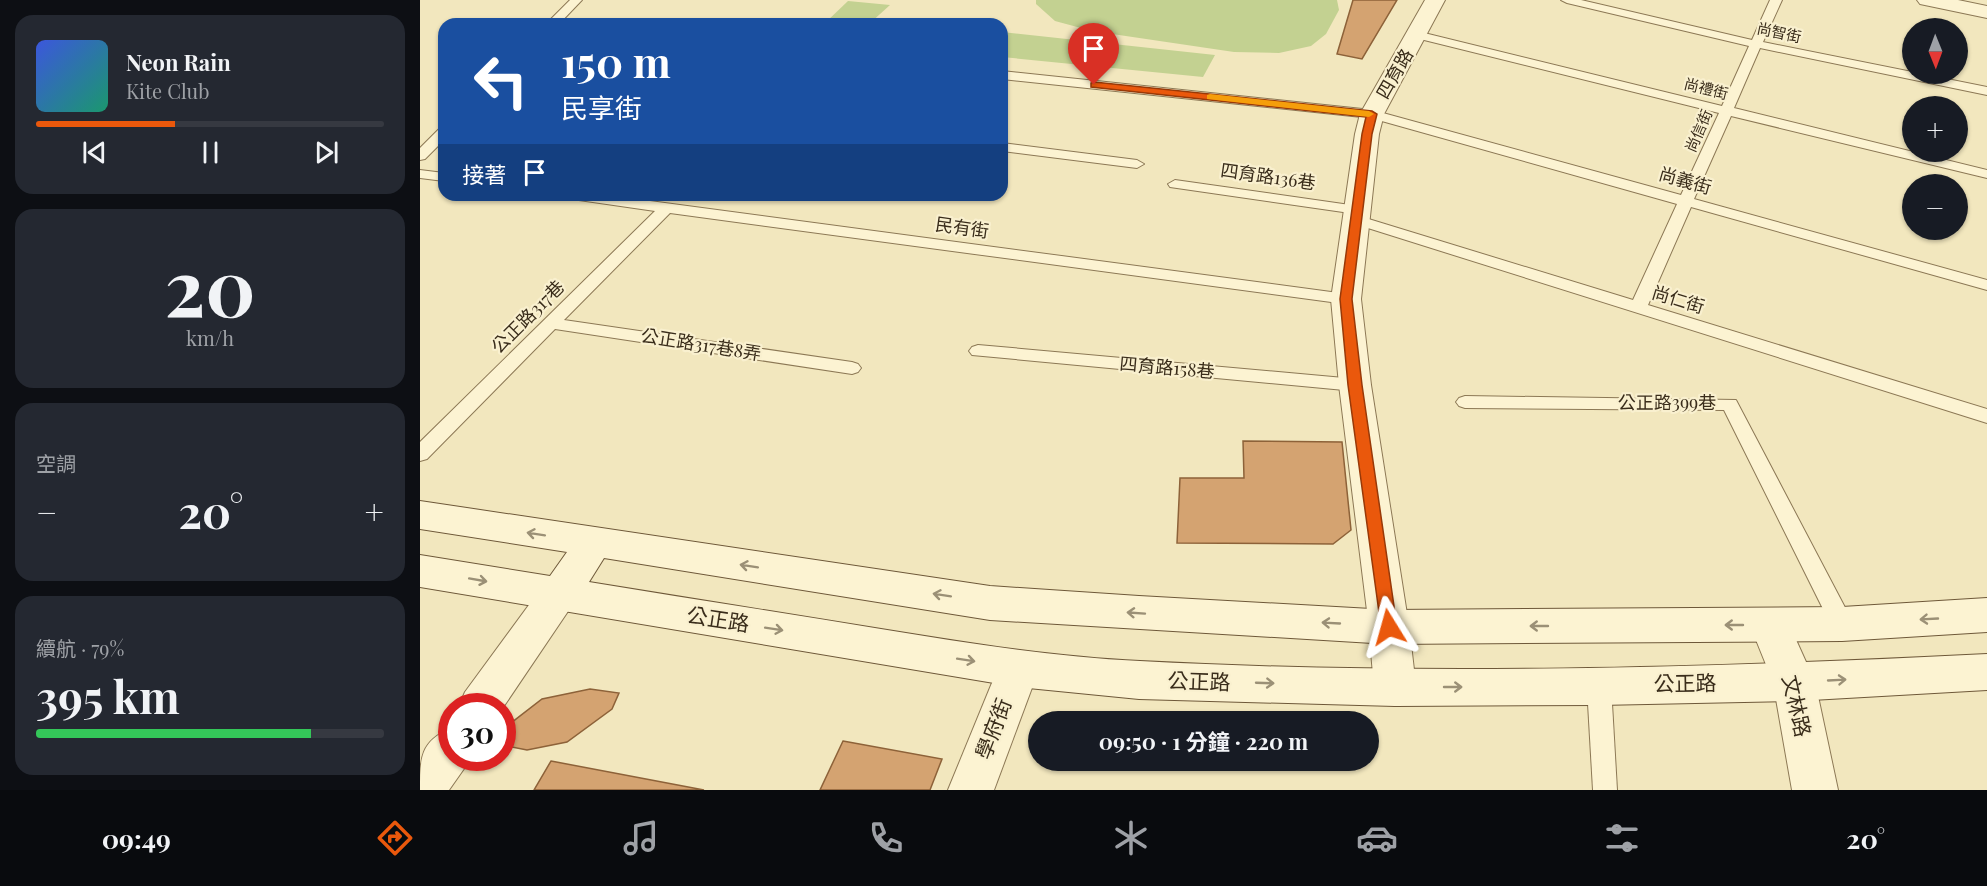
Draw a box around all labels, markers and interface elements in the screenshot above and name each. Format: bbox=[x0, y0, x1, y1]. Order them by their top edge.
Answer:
street label: 尚智街 bbox=[1755, 18, 1803, 46]
north arrow bbox=[1902, 18, 1968, 84]
map controls bbox=[1902, 18, 1968, 240]
pin bbox=[1068, 23, 1119, 85]
icon: arrive bbox=[1077, 32, 1110, 65]
text: 150 m bbox=[561, 33, 671, 89]
icon: left bbox=[462, 42, 540, 120]
street label: 四育路 bbox=[1370, 44, 1418, 103]
text: Neon Rain bbox=[126, 47, 231, 77]
street label: 尚禮街 bbox=[1682, 73, 1731, 103]
text: Kite Club bbox=[126, 77, 210, 104]
text: 民享街 bbox=[561, 89, 642, 125]
button: + bbox=[1902, 96, 1968, 162]
street label: 尚信街 bbox=[1680, 106, 1716, 155]
icon: previous bbox=[78, 136, 111, 169]
icon: pause bbox=[194, 136, 227, 169]
icon: next bbox=[310, 136, 343, 169]
icon: arrive bbox=[518, 156, 551, 189]
street label: 四育路136巷 bbox=[1219, 157, 1317, 195]
text: 接著 bbox=[462, 159, 506, 189]
street label: 尚義街 bbox=[1656, 161, 1715, 199]
button: − bbox=[1902, 174, 1968, 240]
street label: 民有街 bbox=[934, 211, 991, 243]
text: 20 bbox=[164, 233, 256, 337]
street label: 公正路317巷 bbox=[486, 275, 569, 358]
street label: 尚仁街 bbox=[1649, 280, 1708, 318]
street label: 公正路317巷8弄 bbox=[639, 323, 763, 365]
text: km/h bbox=[186, 324, 234, 351]
street label: 四育路158巷 bbox=[1119, 351, 1216, 383]
street label: 公正路399巷 bbox=[1618, 390, 1716, 414]
text: 空調 bbox=[36, 449, 76, 476]
text: 20° bbox=[179, 480, 243, 540]
text: − bbox=[36, 489, 57, 533]
text: + bbox=[365, 489, 384, 533]
one-way arrow bbox=[527, 528, 546, 539]
one-way arrow bbox=[740, 561, 759, 572]
one-way arrow bbox=[467, 575, 487, 586]
one-way arrow bbox=[932, 590, 952, 601]
position arrow bbox=[1357, 595, 1421, 659]
street label: 公正路 bbox=[685, 599, 752, 637]
one-way arrow bbox=[1126, 607, 1146, 618]
one-way arrow bbox=[1919, 613, 1939, 624]
one-way arrow bbox=[1321, 618, 1341, 629]
one-way arrow bbox=[1724, 619, 1744, 631]
one-way arrow bbox=[1529, 620, 1549, 632]
one-way arrow bbox=[763, 624, 783, 635]
text: 續航 · 79% bbox=[36, 634, 124, 661]
one-way arrow bbox=[956, 655, 976, 666]
text: 395 km bbox=[36, 665, 180, 725]
street label: 公正路 bbox=[1167, 665, 1231, 695]
street label: 公正路 bbox=[1653, 667, 1717, 697]
street label: 文林路 bbox=[1777, 672, 1819, 739]
one-way arrow bbox=[1827, 674, 1847, 685]
one-way arrow bbox=[1255, 678, 1275, 689]
one-way arrow bbox=[1443, 681, 1463, 692]
speed limit sign: 30 bbox=[438, 693, 516, 771]
street label: 學府街 bbox=[968, 694, 1016, 763]
text: 09:50 · 1 分鐘 · 220 m bbox=[1099, 726, 1308, 756]
icon: directions bbox=[374, 817, 416, 859]
icon: music bbox=[620, 817, 662, 859]
icon: phone bbox=[865, 817, 907, 859]
icon: climate bbox=[1110, 817, 1152, 859]
icon: car bbox=[1356, 817, 1398, 859]
icon: filters bbox=[1601, 817, 1643, 859]
text: 09:49 bbox=[102, 820, 171, 856]
text: 20° bbox=[1846, 820, 1885, 856]

